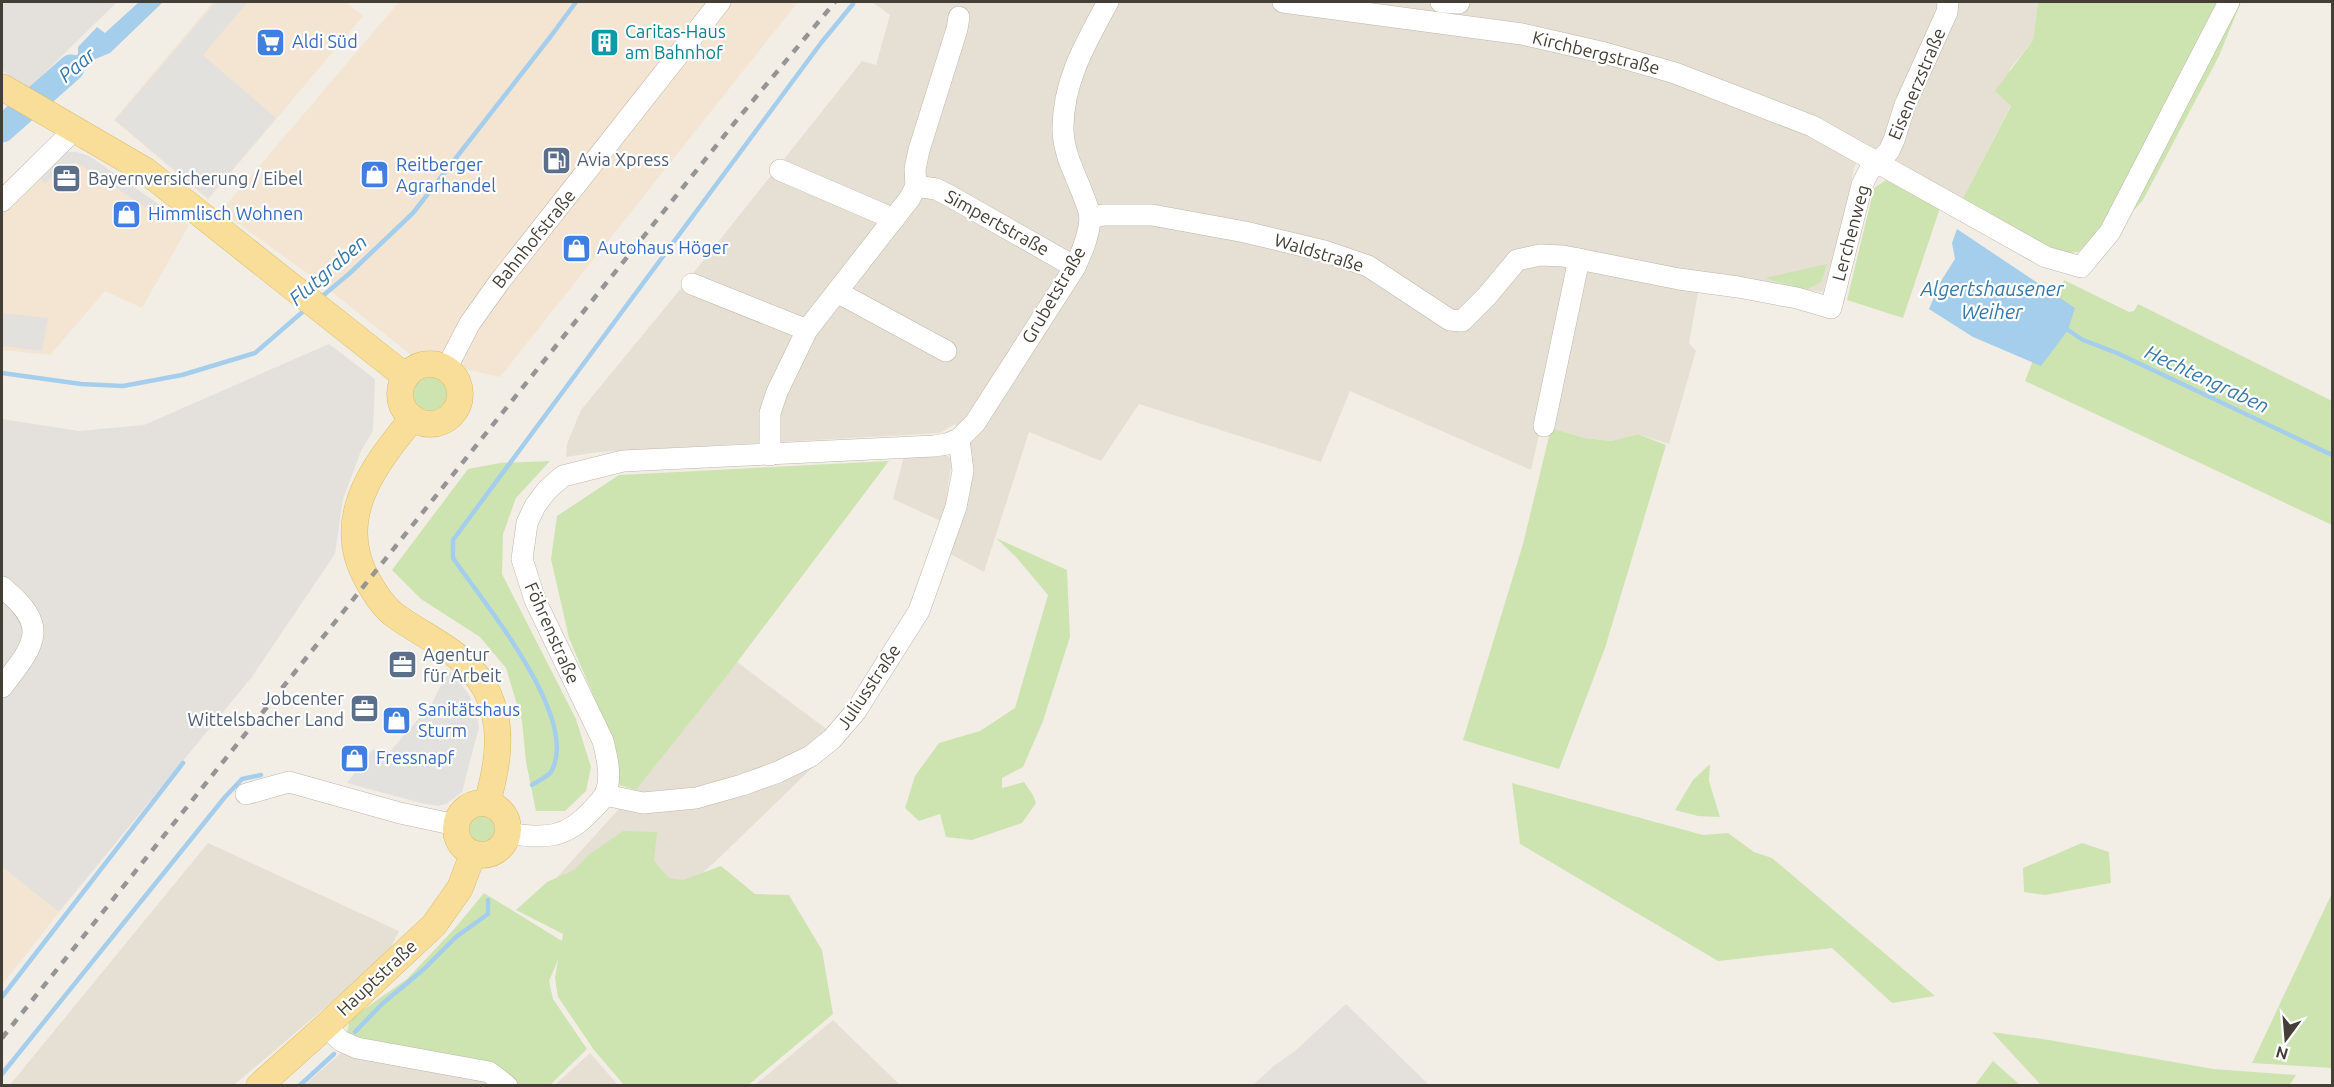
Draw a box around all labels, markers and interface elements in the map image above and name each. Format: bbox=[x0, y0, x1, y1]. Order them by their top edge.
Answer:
place label: Caritas-Haus am Bahnhof bbox=[625, 21, 726, 62]
street label: Eisenerzstraße bbox=[1884, 25, 1949, 142]
supermarket icon: Aldi Süd bbox=[255, 26, 287, 58]
building icon: Caritas-Haus am Bahnhof bbox=[588, 26, 620, 58]
street label: Kirchbergstraße bbox=[1531, 27, 1662, 78]
place label: Aldi Süd bbox=[292, 31, 358, 51]
water label: Paar bbox=[54, 42, 101, 87]
fuel station icon: Avia Xpress bbox=[540, 144, 572, 176]
place label: Avia Xpress bbox=[577, 149, 669, 169]
place label: Reitberger Agrarhandel bbox=[396, 154, 496, 195]
shop icon: Reitberger Agrarhandel bbox=[359, 159, 391, 191]
office icon: Bayernversicherung / Eibel bbox=[51, 163, 83, 195]
place label: Bayernversicherung / Eibel bbox=[88, 168, 303, 188]
street label: Lerchenweg bbox=[1828, 182, 1873, 283]
street label: Bahnhofstraße bbox=[487, 185, 579, 292]
street label: Simpertstraße bbox=[942, 185, 1053, 259]
shop icon: Himmlisch Wohnen bbox=[111, 198, 143, 230]
place label: Himmlisch Wohnen bbox=[148, 203, 303, 223]
water label: Flutgraben bbox=[284, 229, 371, 310]
street label: Waldstraße bbox=[1272, 229, 1366, 275]
shop icon: Autohaus Höger bbox=[560, 232, 592, 264]
place label: Autohaus Höger bbox=[597, 237, 729, 257]
street label: Grubetstraße bbox=[1017, 243, 1089, 346]
water label: Algertshausener Weiher bbox=[1919, 277, 2065, 323]
water label: Hechtengraben bbox=[2142, 340, 2273, 417]
street label: Föhrenstraße bbox=[522, 579, 584, 686]
street label: Juliusstraße bbox=[832, 640, 904, 733]
place label: Agentur für Arbeit bbox=[423, 644, 502, 685]
office icon: Agentur für Arbeit bbox=[386, 649, 418, 681]
place label: Jobcenter Wittelsbacher Land bbox=[187, 688, 344, 729]
office icon: Jobcenter Wittelsbacher Land bbox=[349, 693, 381, 725]
place label: Sanitätshaus Sturm bbox=[418, 699, 520, 740]
shop icon: Sanitätshaus Sturm bbox=[381, 704, 413, 736]
shop icon: Fressnapf bbox=[339, 742, 371, 774]
place label: Fressnapf bbox=[376, 747, 455, 767]
street label: Hauptstraße bbox=[332, 935, 420, 1019]
north arrow bbox=[2256, 1009, 2316, 1069]
text: N bbox=[2274, 1043, 2290, 1064]

